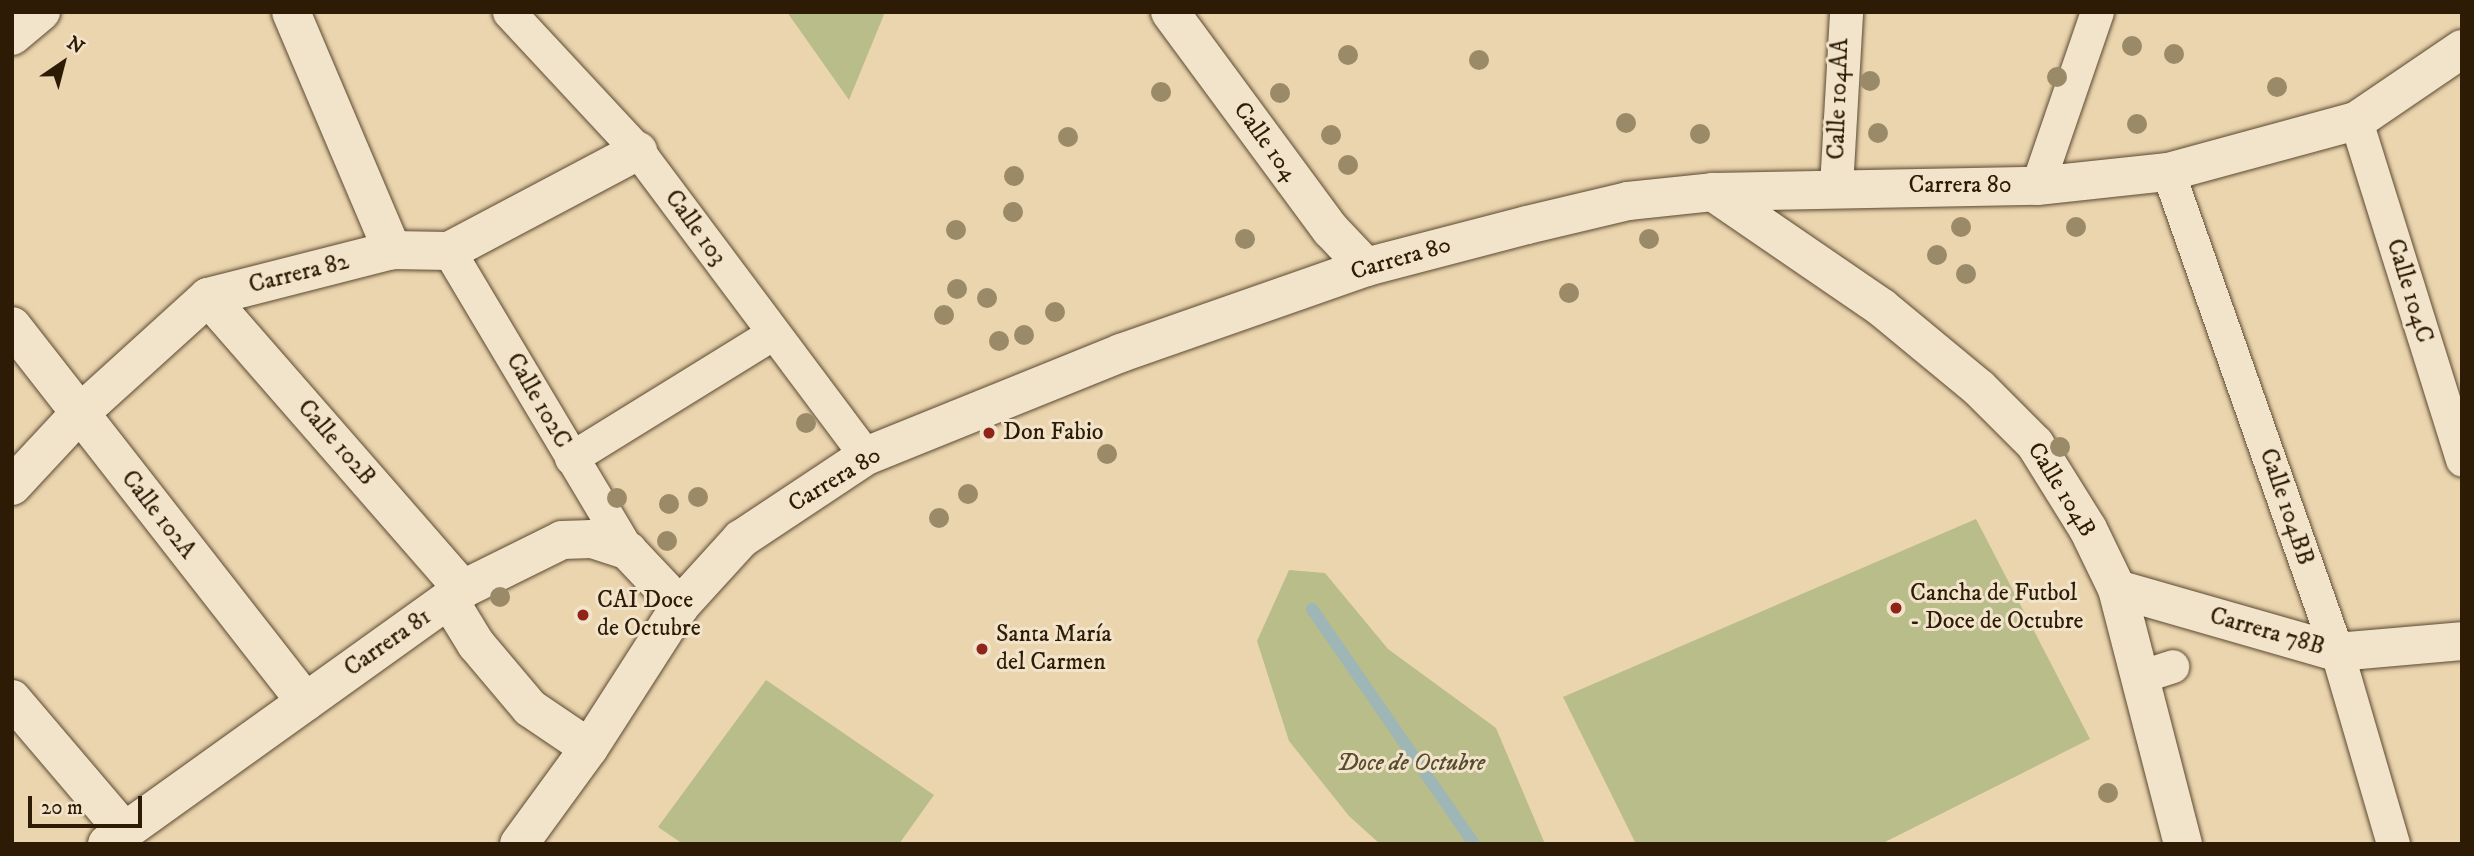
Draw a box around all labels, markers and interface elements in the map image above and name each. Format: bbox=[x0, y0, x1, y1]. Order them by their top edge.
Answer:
north arrow bbox=[28, 28, 98, 98]
text: N bbox=[62, 31, 88, 59]
street label: Calle 104AA bbox=[1822, 38, 1856, 160]
street label: Calle 104 bbox=[1227, 97, 1303, 187]
street label: Carrera 80 bbox=[1908, 172, 2012, 200]
street label: Calle 103 bbox=[658, 185, 732, 271]
street label: Carrera 80 bbox=[1347, 231, 1455, 287]
street label: Calle 104C bbox=[2380, 236, 2438, 346]
street label: Carrera 82 bbox=[246, 248, 352, 300]
street label: Calle 102C bbox=[499, 348, 577, 454]
street label: Calle 102B bbox=[291, 394, 381, 492]
place label: Don Fabio bbox=[1003, 419, 1104, 447]
marker: Don Fabio bbox=[981, 425, 997, 441]
street label: Calle 104B bbox=[2021, 437, 2101, 543]
street label: Carrera 80 bbox=[783, 441, 887, 519]
street label: Calle 104BB bbox=[2253, 445, 2319, 569]
street label: Calle 102A bbox=[115, 465, 201, 565]
place label: Cancha de Futbol - Doce de Octubre bbox=[1910, 580, 2084, 636]
place label: CAI Doce de Octubre bbox=[597, 587, 701, 643]
marker: Cancha de Futbol - Doce de Octubre bbox=[1888, 600, 1904, 616]
street label: Carrera 78B bbox=[2206, 602, 2328, 662]
street label: Carrera 81 bbox=[339, 603, 437, 683]
marker: CAI Doce de Octubre bbox=[575, 607, 591, 623]
place label: Santa María del Carmen bbox=[996, 621, 1112, 677]
marker: Santa María del Carmen bbox=[974, 641, 990, 657]
park label: Doce de Octubre bbox=[1337, 750, 1485, 778]
scale bar bbox=[32, 782, 145, 826]
text: 20 m bbox=[41, 795, 83, 821]

